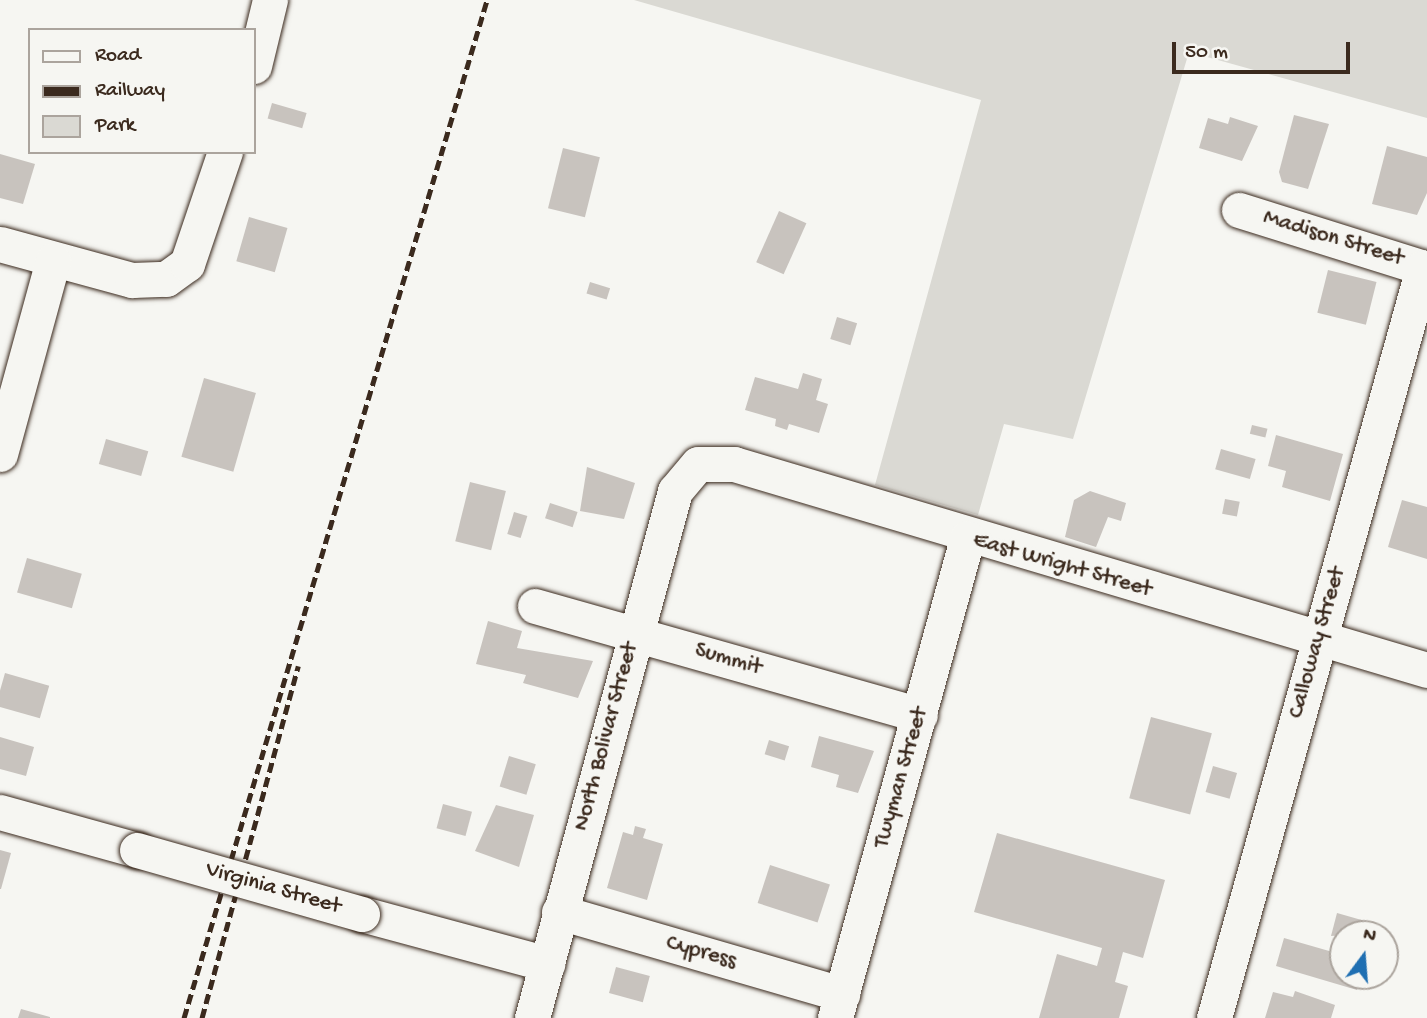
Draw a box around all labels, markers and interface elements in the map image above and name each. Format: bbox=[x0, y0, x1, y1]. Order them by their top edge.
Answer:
legend bbox=[28, 28, 256, 154]
scale bar bbox=[1175, 28, 1354, 72]
text: 50 m bbox=[1185, 41, 1228, 66]
text: Road bbox=[95, 44, 141, 69]
text: Railway bbox=[95, 79, 165, 104]
text: Park bbox=[95, 114, 135, 139]
street label: Madison Street bbox=[1259, 205, 1407, 273]
street label: East Wright Street bbox=[969, 527, 1155, 605]
street label: Calloway Street bbox=[1283, 564, 1353, 722]
street label: Summit bbox=[691, 637, 765, 683]
street label: North Bolivar Street bbox=[569, 640, 645, 834]
street label: Twyman Street bbox=[869, 705, 935, 851]
street label: Virginia Street bbox=[202, 857, 344, 921]
north arrow bbox=[1329, 920, 1399, 990]
text: N bbox=[1360, 923, 1379, 949]
street label: Cypress bbox=[663, 930, 739, 976]

